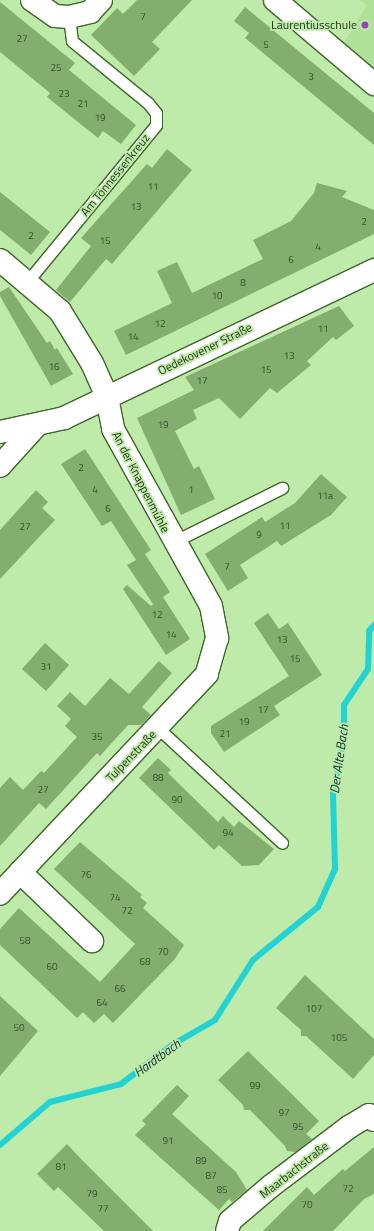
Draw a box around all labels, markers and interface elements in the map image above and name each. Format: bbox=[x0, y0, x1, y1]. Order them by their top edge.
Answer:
house number: 7 bbox=[140, 11, 146, 23]
place label: Laurentiusschule bbox=[271, 18, 357, 32]
marker: Laurentiusschule bbox=[360, 20, 370, 30]
house number: 27 bbox=[16, 33, 28, 45]
house number: 5 bbox=[263, 39, 269, 51]
house number: 25 bbox=[50, 62, 62, 74]
house number: 3 bbox=[308, 71, 314, 83]
house number: 23 bbox=[58, 88, 70, 100]
house number: 21 bbox=[77, 98, 89, 110]
house number: 19 bbox=[94, 112, 106, 124]
street label: Am Tönnessenkreuz bbox=[77, 131, 153, 219]
house number: 11 bbox=[147, 181, 159, 193]
house number: 13 bbox=[130, 201, 142, 213]
house number: 2 bbox=[361, 216, 367, 228]
house number: 2 bbox=[28, 230, 34, 242]
house number: 15 bbox=[99, 235, 111, 247]
house number: 4 bbox=[315, 241, 321, 253]
house number: 6 bbox=[288, 254, 294, 266]
house number: 8 bbox=[240, 277, 246, 289]
house number: 10 bbox=[211, 290, 223, 302]
house number: 12 bbox=[154, 318, 166, 330]
street label: Oedekovener Straße bbox=[156, 320, 254, 378]
house number: 11 bbox=[317, 323, 329, 335]
house number: 14 bbox=[127, 331, 139, 343]
house number: 13 bbox=[283, 350, 295, 362]
house number: 16 bbox=[48, 361, 60, 373]
house number: 15 bbox=[260, 364, 272, 376]
house number: 17 bbox=[196, 375, 208, 387]
house number: 19 bbox=[157, 419, 169, 431]
street label: An der Knappenmühle bbox=[109, 429, 173, 535]
house number: 2 bbox=[78, 462, 84, 474]
house number: 4 bbox=[92, 484, 98, 496]
house number: 1 bbox=[188, 484, 194, 496]
house number: 11a bbox=[317, 490, 333, 502]
house number: 6 bbox=[105, 503, 111, 515]
house number: 11 bbox=[279, 520, 291, 532]
house number: 27 bbox=[19, 521, 31, 533]
house number: 9 bbox=[256, 529, 262, 541]
house number: 7 bbox=[224, 561, 230, 573]
house number: 12 bbox=[151, 609, 163, 621]
house number: 14 bbox=[165, 629, 177, 641]
house number: 13 bbox=[276, 634, 288, 646]
house number: 15 bbox=[289, 653, 301, 665]
house number: 31 bbox=[40, 661, 52, 673]
house number: 17 bbox=[257, 704, 269, 716]
house number: 19 bbox=[238, 716, 250, 728]
water label: Der Alte Bach bbox=[326, 723, 352, 795]
street label: Tulpenstraße bbox=[103, 727, 159, 785]
house number: 21 bbox=[219, 728, 231, 740]
house number: 35 bbox=[91, 731, 103, 743]
house number: 88 bbox=[152, 772, 164, 784]
house number: 27 bbox=[37, 784, 49, 796]
house number: 90 bbox=[171, 794, 183, 806]
house number: 94 bbox=[222, 827, 234, 839]
house number: 76 bbox=[80, 869, 92, 881]
house number: 74 bbox=[109, 892, 121, 904]
house number: 72 bbox=[121, 905, 133, 917]
house number: 58 bbox=[19, 935, 31, 947]
house number: 70 bbox=[157, 946, 169, 958]
house number: 68 bbox=[139, 956, 151, 968]
house number: 60 bbox=[46, 961, 58, 973]
house number: 66 bbox=[114, 983, 126, 995]
house number: 64 bbox=[96, 997, 108, 1009]
house number: 107 bbox=[306, 1003, 322, 1015]
house number: 50 bbox=[13, 1022, 25, 1034]
house number: 105 bbox=[331, 1032, 347, 1044]
water label: Hardtbach bbox=[131, 1036, 183, 1080]
house number: 99 bbox=[249, 1080, 261, 1092]
house number: 97 bbox=[278, 1107, 290, 1119]
house number: 95 bbox=[292, 1121, 304, 1133]
house number: 91 bbox=[162, 1135, 174, 1147]
street label: Maarbachstraße bbox=[257, 1139, 331, 1201]
house number: 89 bbox=[195, 1155, 207, 1167]
house number: 81 bbox=[55, 1161, 67, 1173]
house number: 87 bbox=[205, 1170, 217, 1182]
house number: 72 bbox=[342, 1183, 354, 1195]
house number: 85 bbox=[216, 1184, 228, 1196]
house number: 79 bbox=[86, 1188, 98, 1200]
house number: 70 bbox=[301, 1199, 313, 1211]
house number: 77 bbox=[97, 1203, 109, 1215]

